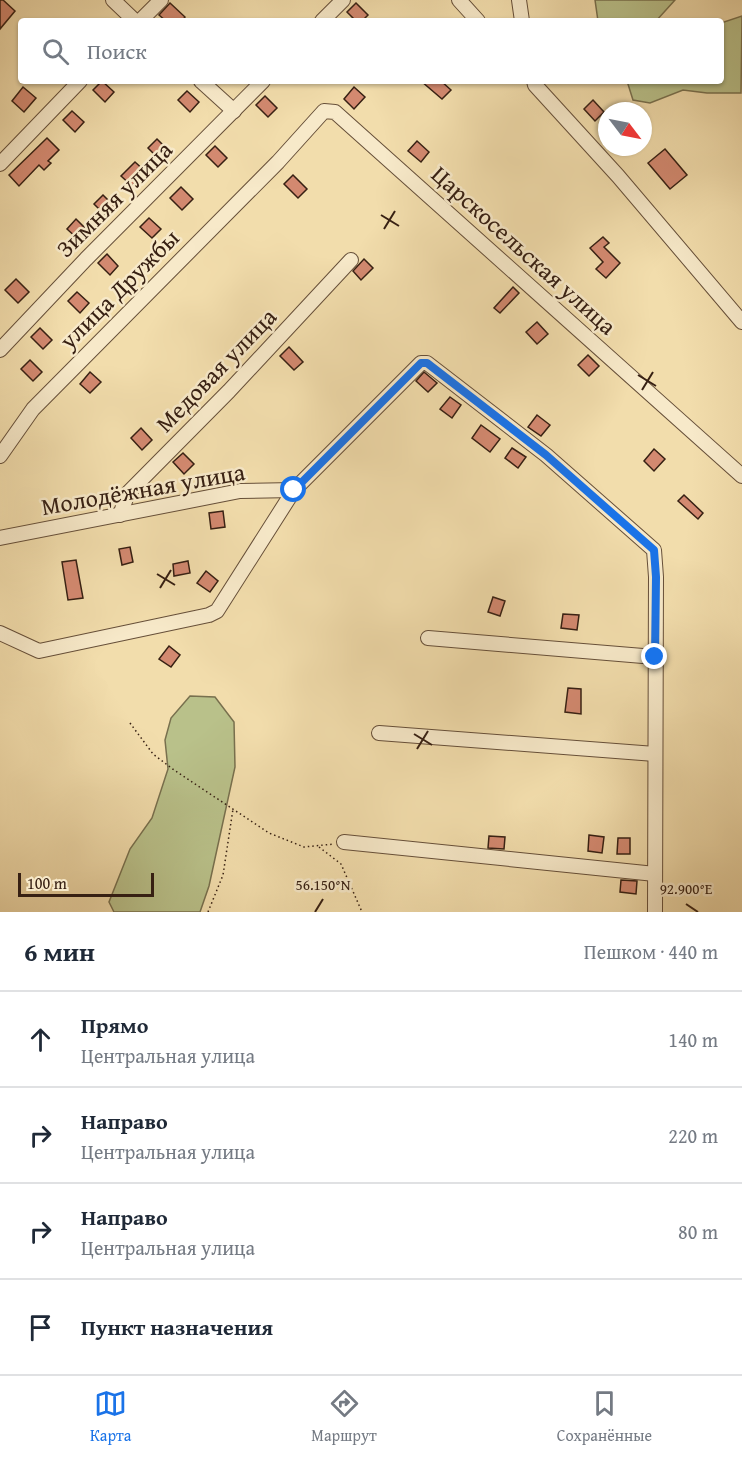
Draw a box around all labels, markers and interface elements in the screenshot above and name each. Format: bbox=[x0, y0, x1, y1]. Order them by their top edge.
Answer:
search box bbox=[18, 18, 724, 84]
icon: search bbox=[39, 35, 72, 68]
text: Поиск bbox=[87, 35, 147, 67]
north arrow bbox=[598, 102, 652, 156]
street label: Зимняя улица bbox=[48, 132, 181, 265]
street label: Царскосельская улица bbox=[424, 157, 625, 343]
street label: улица Дружбы bbox=[50, 221, 187, 358]
street label: Медовая улица bbox=[148, 300, 285, 440]
street label: Молодёжная улица bbox=[39, 454, 248, 524]
route start bbox=[280, 476, 306, 502]
route end bbox=[641, 643, 667, 669]
scale bar bbox=[18, 870, 154, 898]
text: 100 m bbox=[27, 871, 67, 895]
text: 56.150°N bbox=[296, 874, 351, 895]
text: 92.900°E bbox=[660, 878, 713, 899]
text: 6 мин bbox=[24, 932, 95, 971]
text: Пешком · 440 m bbox=[584, 937, 718, 966]
text: Прямо bbox=[81, 1009, 148, 1041]
icon: ahead bbox=[24, 1023, 57, 1056]
text: 140 m bbox=[668, 1025, 718, 1054]
text: Центральная улица bbox=[81, 1041, 255, 1070]
text: Направо bbox=[81, 1105, 168, 1137]
icon: right bbox=[24, 1119, 57, 1152]
text: 220 m bbox=[668, 1121, 718, 1150]
text: Центральная улица bbox=[81, 1137, 255, 1166]
text: Направо bbox=[81, 1201, 168, 1233]
icon: right bbox=[24, 1215, 57, 1248]
text: 80 m bbox=[678, 1217, 718, 1246]
text: Центральная улица bbox=[81, 1233, 255, 1262]
icon: arrive bbox=[24, 1311, 57, 1344]
text: Пункт назначения bbox=[81, 1311, 273, 1343]
tab: Карта bbox=[90, 1387, 131, 1447]
tab: Маршрут bbox=[311, 1387, 377, 1447]
tab: Сохранённые bbox=[557, 1387, 652, 1447]

